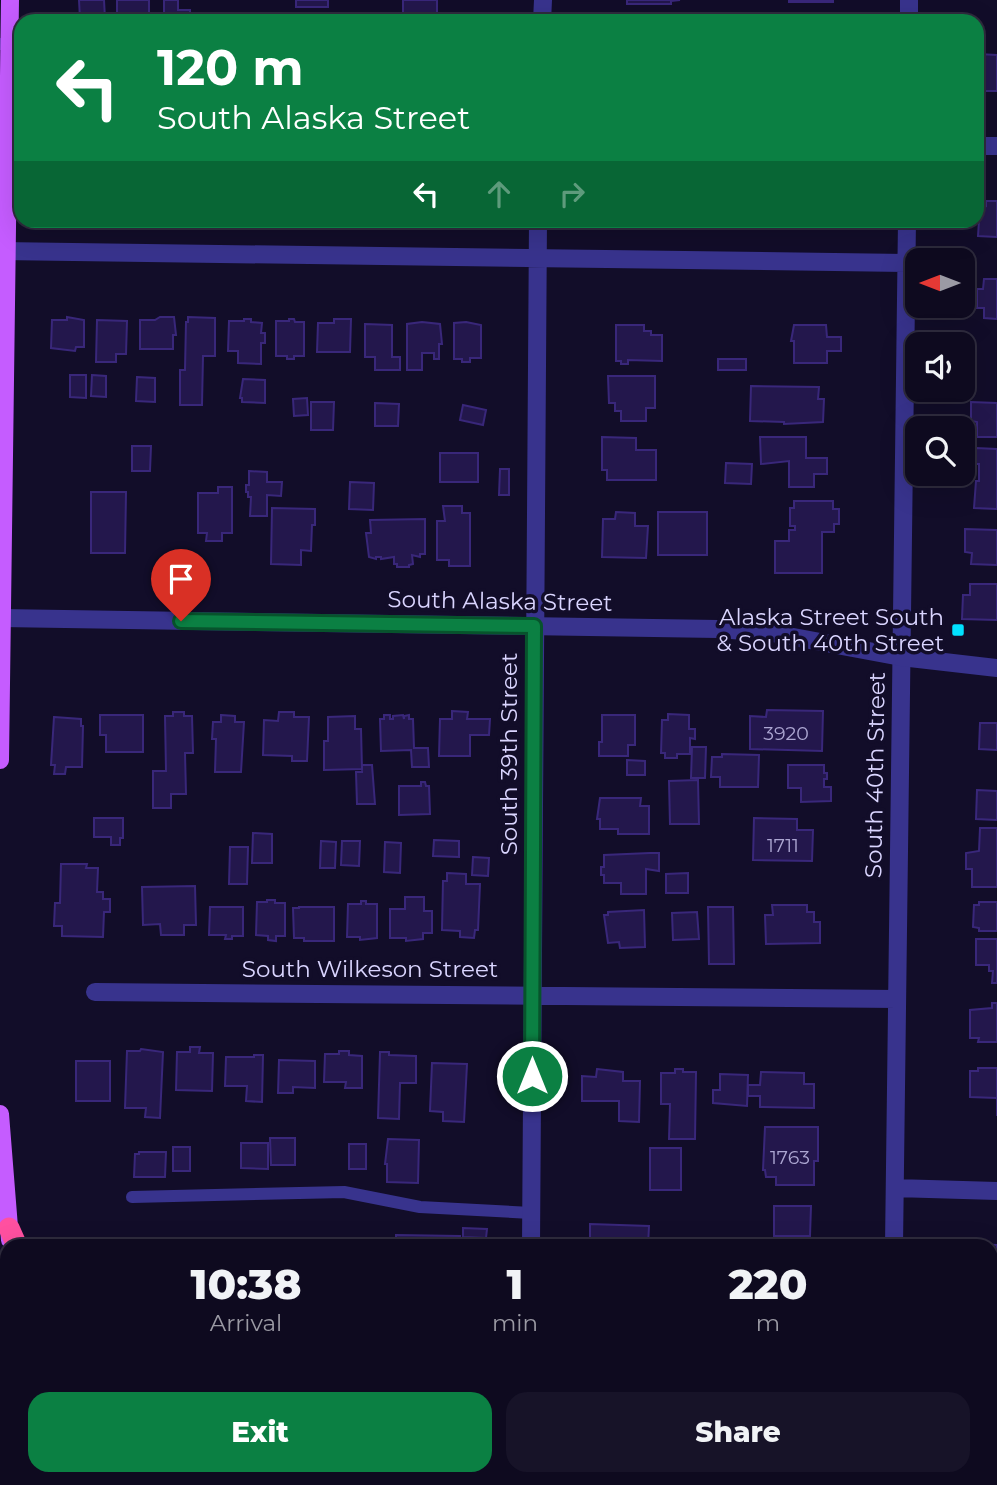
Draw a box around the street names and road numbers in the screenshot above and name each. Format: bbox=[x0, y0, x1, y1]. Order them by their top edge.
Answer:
street label: South Alaska Street bbox=[387, 585, 613, 617]
street label: South 39th Street bbox=[495, 653, 523, 855]
street label: South 40th Street bbox=[859, 672, 891, 878]
street label: South Wilkeson Street bbox=[242, 955, 498, 983]

